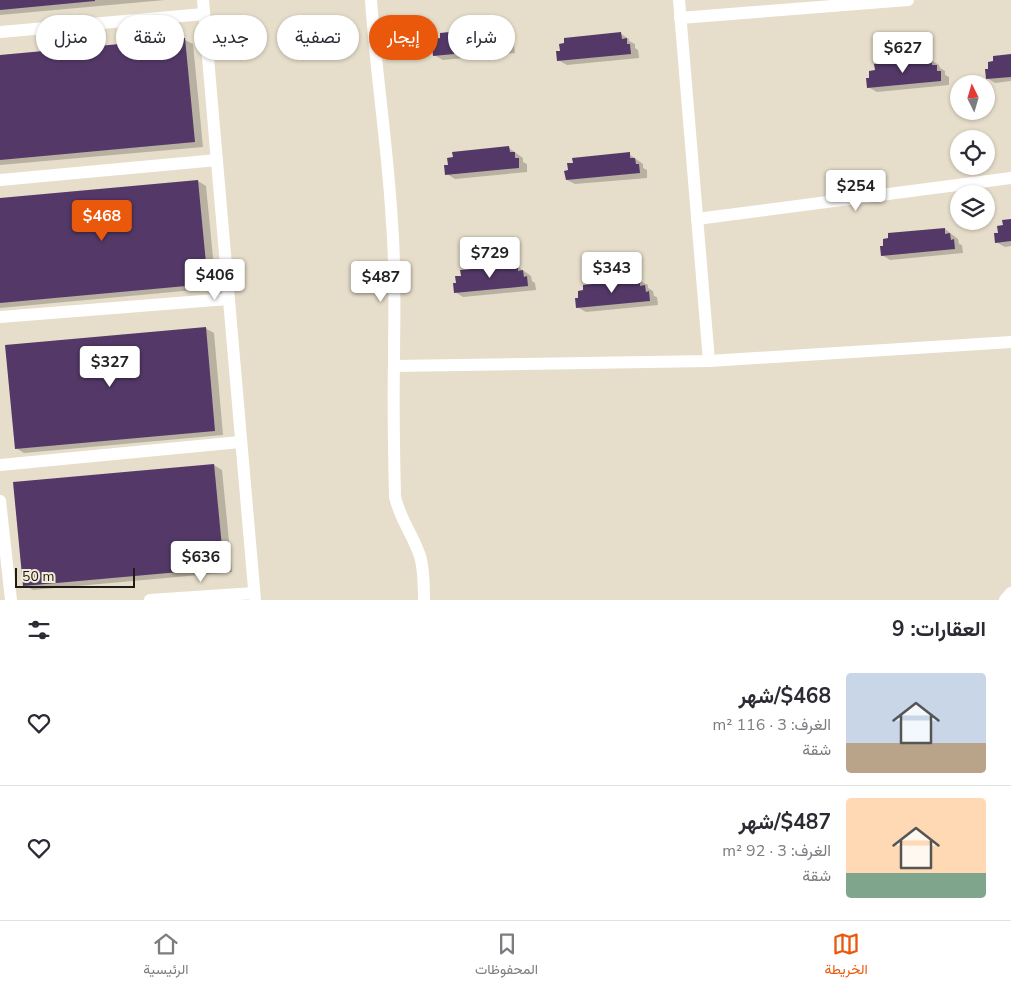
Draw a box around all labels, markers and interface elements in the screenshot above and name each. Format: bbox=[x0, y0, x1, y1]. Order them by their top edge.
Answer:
chip: منزل bbox=[36, 15, 106, 60]
chip: شقة bbox=[116, 15, 184, 60]
chip: جديد bbox=[194, 15, 267, 60]
chip: تصفية bbox=[277, 15, 359, 60]
chip: إيجار bbox=[369, 15, 438, 60]
chip: شراء bbox=[448, 15, 515, 60]
pin: $627 bbox=[873, 32, 933, 74]
text: $627 bbox=[884, 37, 922, 59]
north arrow bbox=[950, 75, 995, 120]
map controls bbox=[950, 75, 995, 230]
button: locate bbox=[950, 130, 995, 175]
pin: $254 bbox=[826, 170, 886, 212]
text: $254 bbox=[837, 175, 875, 197]
button: layers bbox=[950, 185, 995, 230]
pin: $468 bbox=[72, 200, 132, 242]
text: $468 bbox=[83, 205, 121, 227]
pin: $729 bbox=[460, 236, 520, 279]
text: $729 bbox=[471, 242, 509, 264]
pin: $343 bbox=[582, 252, 642, 294]
text: $343 bbox=[593, 257, 631, 279]
pin: $406 bbox=[185, 258, 245, 301]
pin: $487 bbox=[351, 260, 411, 303]
text: $406 bbox=[196, 264, 234, 286]
text: $487 bbox=[362, 266, 400, 288]
pin: $327 bbox=[80, 346, 140, 388]
text: $327 bbox=[91, 351, 129, 373]
pin: $636 bbox=[171, 540, 231, 583]
text: $636 bbox=[182, 546, 220, 568]
scale bar bbox=[15, 565, 135, 588]
text: 50 m bbox=[22, 567, 54, 586]
text: العقارات: 9 bbox=[892, 615, 986, 643]
icon: filters bbox=[25, 616, 53, 644]
text: $468/شهر bbox=[738, 682, 831, 710]
icon: home bbox=[886, 693, 946, 753]
icon: heart bbox=[25, 709, 53, 737]
text: الغرف: 3 · 116 m² bbox=[713, 714, 831, 736]
text: شقة bbox=[802, 739, 831, 761]
text: $487/شهر bbox=[738, 808, 831, 836]
icon: home bbox=[886, 818, 946, 878]
icon: heart bbox=[25, 834, 53, 862]
text: الغرف: 3 · 92 m² bbox=[722, 840, 831, 862]
text: شقة bbox=[802, 865, 831, 887]
tab: الرئيسية bbox=[143, 930, 189, 982]
tab: المحفوظات bbox=[475, 930, 538, 982]
tab: الخريطة bbox=[824, 930, 868, 982]

